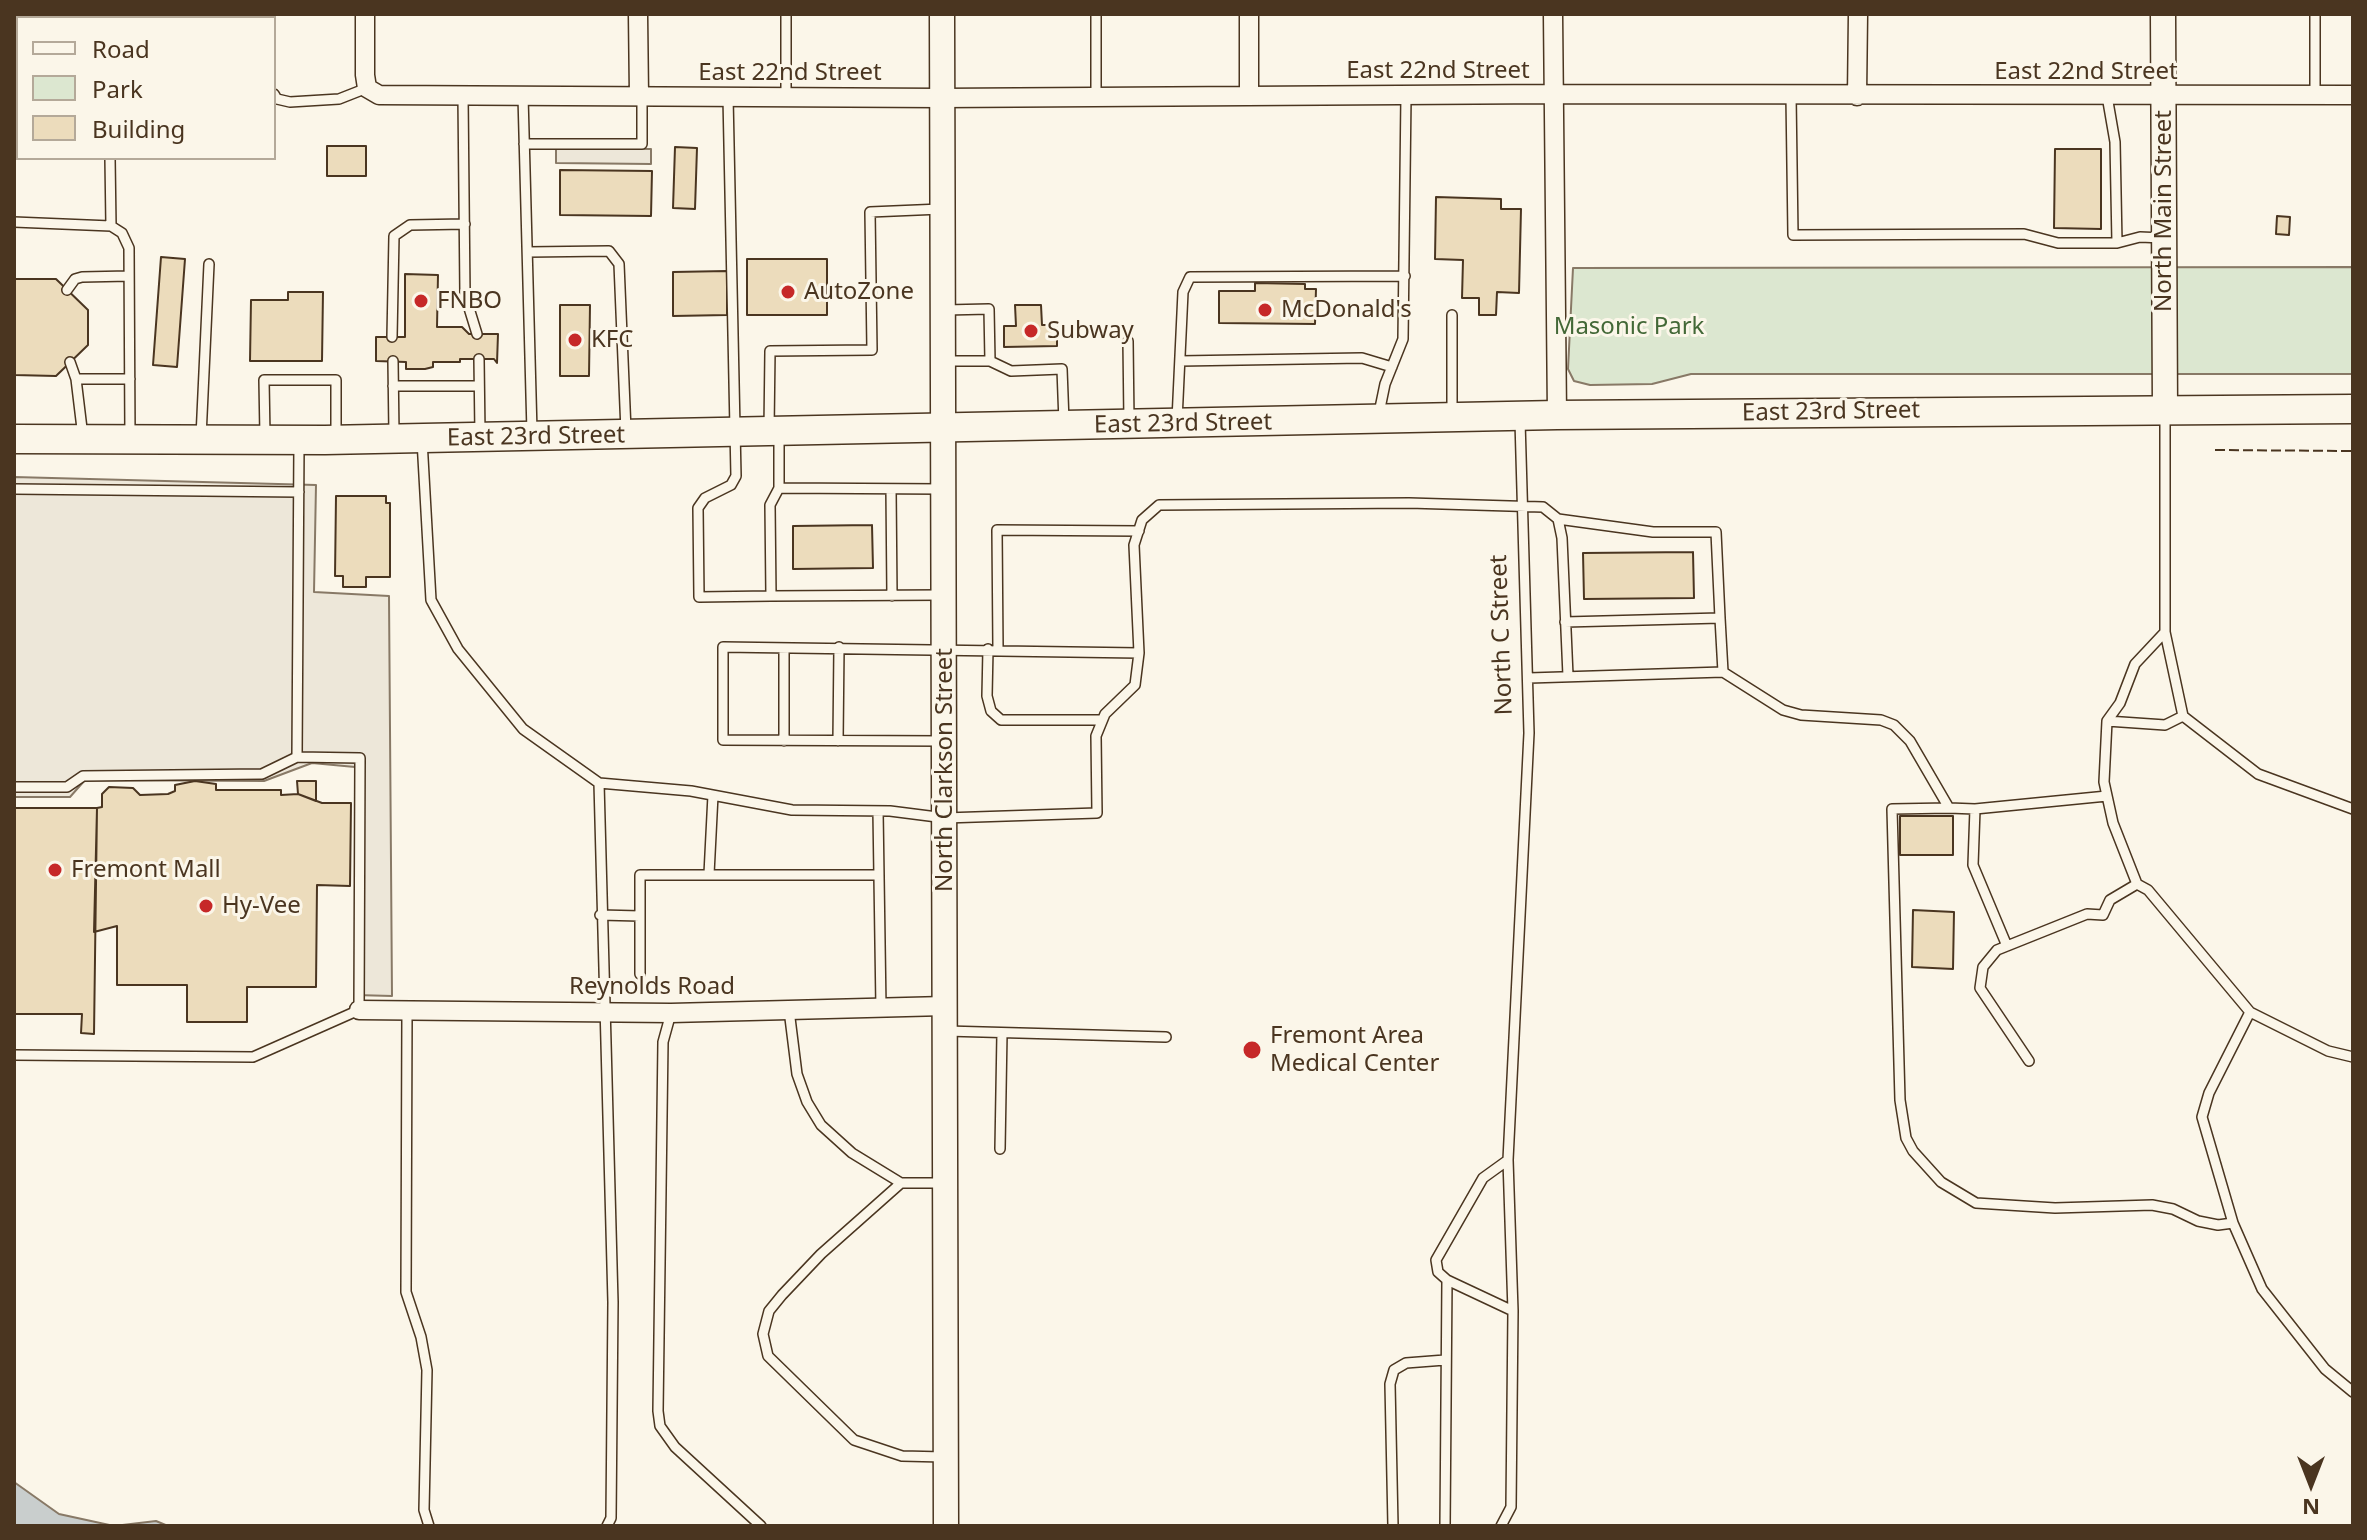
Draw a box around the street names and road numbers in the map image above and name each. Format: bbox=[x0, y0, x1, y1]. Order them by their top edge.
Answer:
street label: East 22nd Street bbox=[1346, 57, 1530, 85]
street label: East 22nd Street bbox=[1994, 58, 2178, 86]
street label: East 22nd Street bbox=[698, 59, 882, 87]
street label: North Main Street bbox=[2150, 110, 2178, 312]
street label: East 23rd Street bbox=[1742, 396, 1920, 428]
street label: East 23rd Street bbox=[1094, 408, 1272, 440]
street label: East 23rd Street bbox=[447, 421, 625, 453]
street label: North C Street bbox=[1485, 554, 1519, 716]
street label: North Clarkson Street bbox=[931, 648, 959, 892]
street label: Reynolds Road bbox=[569, 973, 735, 1001]

